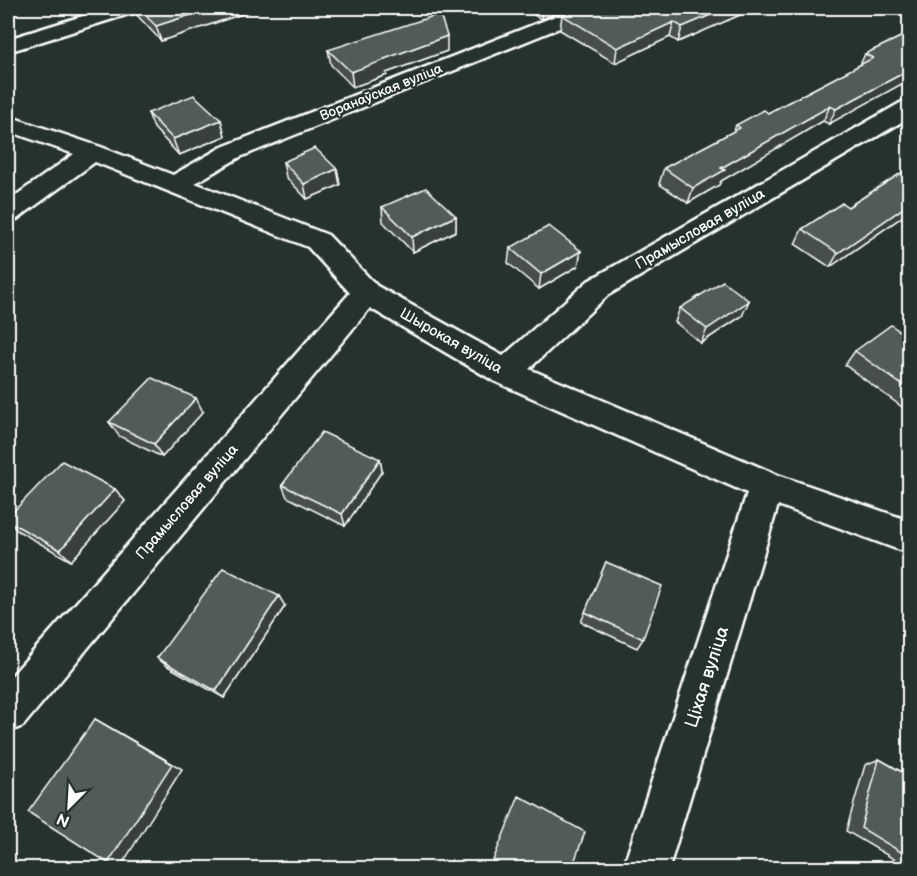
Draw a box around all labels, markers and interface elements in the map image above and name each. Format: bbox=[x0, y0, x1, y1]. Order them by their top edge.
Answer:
street label: Воранаўская вуліца bbox=[317, 59, 445, 124]
street label: Прамысловая вуліца bbox=[632, 184, 768, 274]
street label: Шырокая вуліца bbox=[396, 304, 506, 378]
street label: Прамысловая вуліца bbox=[132, 440, 242, 564]
street label: Ціхая вуліца bbox=[681, 623, 733, 730]
north arrow bbox=[39, 777, 99, 837]
text: N bbox=[54, 808, 73, 830]

